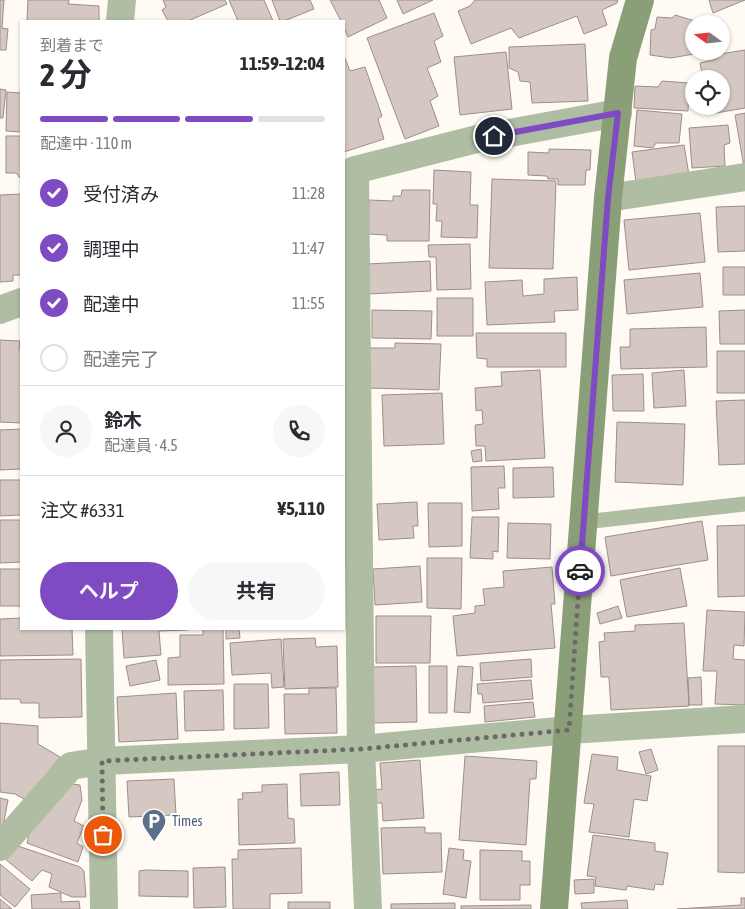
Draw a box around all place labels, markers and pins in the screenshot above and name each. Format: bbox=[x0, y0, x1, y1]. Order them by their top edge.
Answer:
pin bbox=[473, 115, 515, 157]
parking icon: Times bbox=[141, 808, 167, 842]
place label: Times bbox=[172, 813, 203, 829]
pin bbox=[82, 814, 124, 856]

